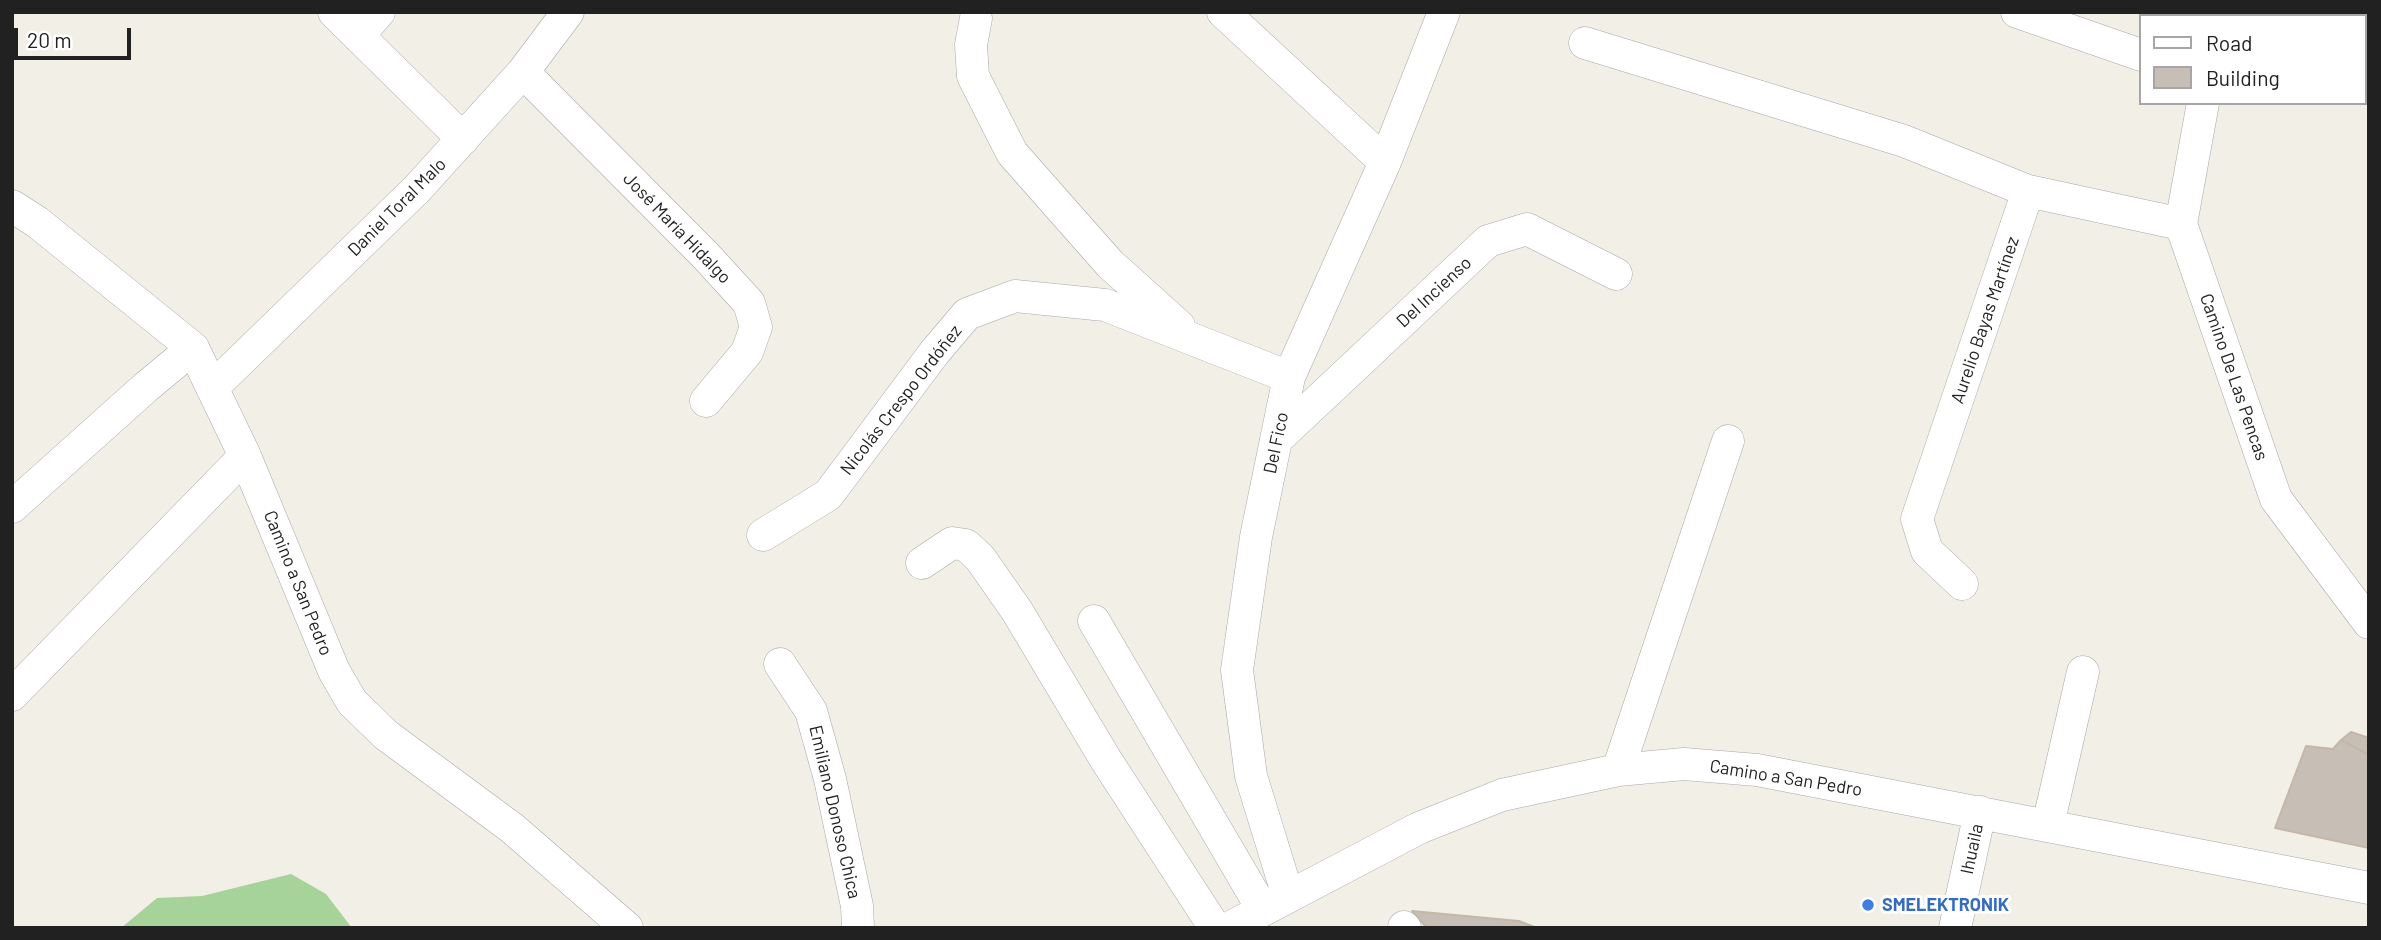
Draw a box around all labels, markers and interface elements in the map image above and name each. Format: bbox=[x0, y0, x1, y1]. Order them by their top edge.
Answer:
scale bar bbox=[18, 14, 135, 58]
legend bbox=[2140, 14, 2367, 105]
text: 20 m bbox=[27, 27, 72, 52]
text: Road bbox=[2206, 30, 2252, 55]
text: Building bbox=[2206, 65, 2280, 90]
street label: Daniel Toral Malo bbox=[343, 153, 451, 261]
street label: José María Hidalgo bbox=[618, 168, 736, 288]
street label: Aurelio Bayas Martínez bbox=[1946, 234, 2024, 406]
street label: Del Incienso bbox=[1392, 252, 1476, 332]
street label: Camino De Las Pencas bbox=[2195, 291, 2273, 463]
street label: Nicolás Crespo Ordóñez bbox=[836, 321, 966, 479]
street label: Del Fico bbox=[1259, 410, 1293, 476]
street label: Camino a San Pedro bbox=[259, 507, 337, 659]
street label: Emiliano Donoso Chica bbox=[805, 723, 865, 901]
street label: Camino a San Pedro bbox=[1708, 755, 1864, 801]
street label: Ihuaila bbox=[1956, 822, 1988, 876]
place label: SMELEKTRONIK bbox=[1882, 894, 2009, 916]
marker: SMELEKTRONIK bbox=[1860, 897, 1876, 913]

